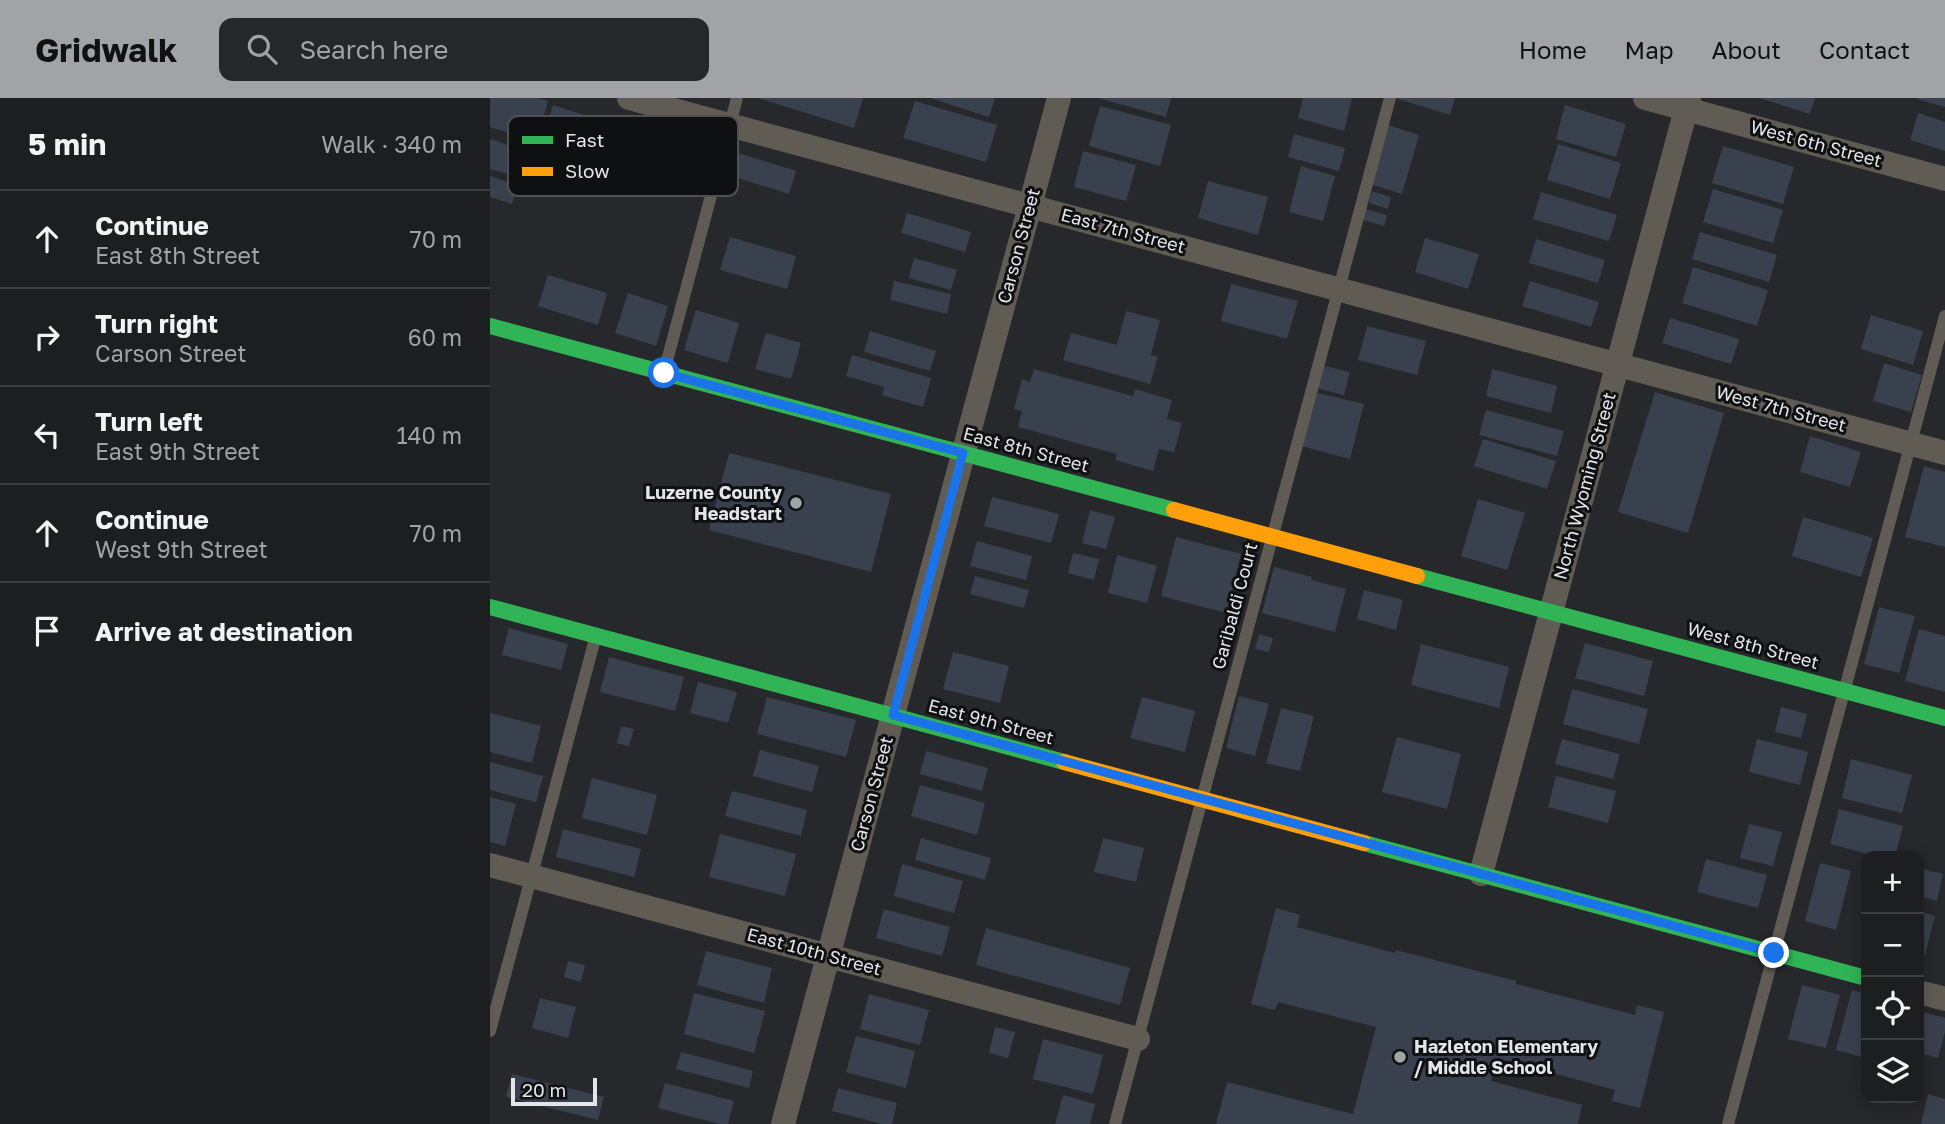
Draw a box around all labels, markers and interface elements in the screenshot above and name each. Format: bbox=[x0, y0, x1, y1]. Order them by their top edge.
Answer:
search box bbox=[219, 18, 709, 81]
text: Gridwalk bbox=[35, 30, 177, 69]
icon: search bbox=[243, 30, 281, 68]
text: Search here bbox=[299, 34, 448, 65]
text: Home bbox=[1519, 35, 1587, 64]
text: Map bbox=[1625, 35, 1674, 64]
text: About bbox=[1712, 35, 1781, 64]
text: Contact bbox=[1819, 35, 1910, 64]
street label: West 6th Street bbox=[1748, 115, 1884, 171]
legend bbox=[508, 116, 738, 196]
text: 5 min bbox=[28, 126, 106, 162]
text: Fast bbox=[565, 128, 604, 151]
text: Walk · 340 m bbox=[321, 130, 462, 158]
text: Slow bbox=[565, 159, 610, 182]
street label: Carson Street bbox=[992, 186, 1044, 306]
street label: East 7th Street bbox=[1059, 203, 1188, 257]
text: Continue bbox=[95, 210, 209, 241]
icon: ahead bbox=[28, 220, 66, 258]
text: 70 m bbox=[409, 225, 462, 253]
text: East 8th Street bbox=[95, 241, 260, 269]
text: Turn right bbox=[95, 308, 218, 339]
icon: right bbox=[28, 318, 66, 356]
text: 60 m bbox=[408, 323, 462, 351]
text: Carson Street bbox=[95, 339, 247, 367]
route start bbox=[648, 357, 679, 388]
street label: West 7th Street bbox=[1714, 380, 1849, 436]
street label: North Wyoming Street bbox=[1548, 390, 1620, 582]
text: Turn left bbox=[95, 406, 203, 437]
icon: left bbox=[28, 416, 66, 454]
text: 140 m bbox=[396, 421, 462, 449]
street label: East 8th Street bbox=[961, 422, 1092, 476]
text: East 9th Street bbox=[95, 437, 260, 465]
place label: Luzerne County Headstart bbox=[645, 481, 782, 524]
marker: Luzerne County Headstart bbox=[788, 495, 804, 511]
text: Continue bbox=[95, 504, 209, 535]
icon: ahead bbox=[28, 514, 66, 552]
text: 70 m bbox=[409, 519, 462, 547]
text: West 9th Street bbox=[95, 535, 268, 563]
street label: Garibaldi Court bbox=[1207, 540, 1262, 672]
icon: arrive bbox=[28, 612, 66, 650]
text: Arrive at destination bbox=[95, 616, 353, 647]
street label: West 8th Street bbox=[1685, 617, 1821, 673]
street label: East 9th Street bbox=[926, 694, 1056, 748]
street label: Carson Street bbox=[845, 734, 897, 854]
map controls bbox=[1861, 851, 1924, 1103]
button: + bbox=[1861, 851, 1924, 914]
button: − bbox=[1861, 914, 1924, 977]
street label: East 10th Street bbox=[745, 923, 884, 980]
route end bbox=[1758, 937, 1789, 968]
button: locate bbox=[1861, 977, 1924, 1040]
place label: Hazleton Elementary / Middle School bbox=[1414, 1035, 1598, 1078]
button: layers bbox=[1861, 1040, 1924, 1103]
marker: Hazleton Elementary / Middle School bbox=[1392, 1049, 1408, 1065]
scale bar bbox=[511, 1075, 597, 1107]
text: 20 m bbox=[522, 1078, 566, 1101]

